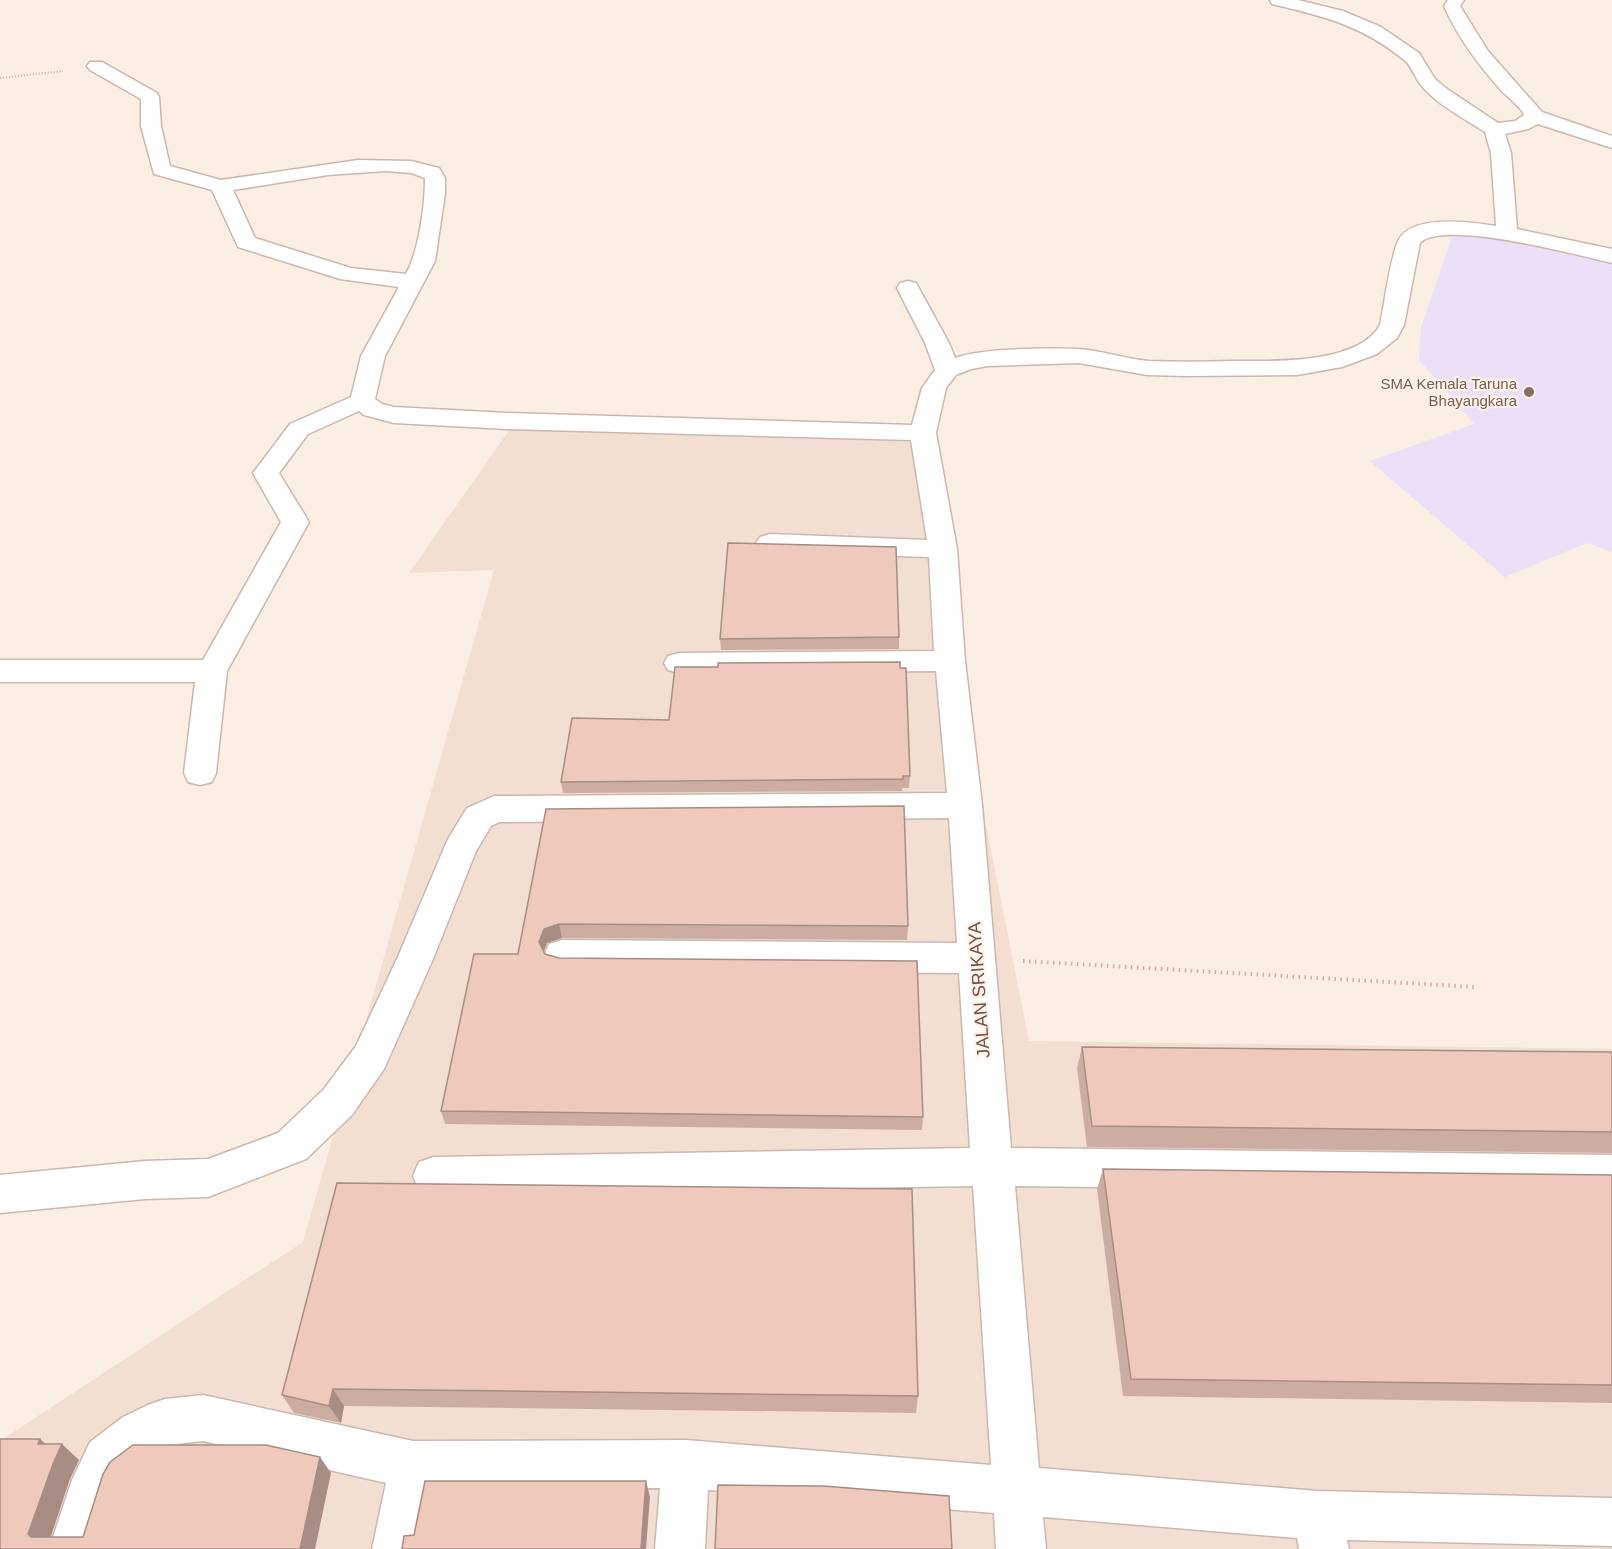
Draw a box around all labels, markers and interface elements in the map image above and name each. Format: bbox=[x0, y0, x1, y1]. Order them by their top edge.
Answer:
place label: SMA Kemala Taruna Bhayangkara bbox=[1381, 375, 1518, 409]
marker: SMA Kemala Taruna Bhayangkara bbox=[1522, 385, 1536, 399]
street label: JALAN SRIKAYA bbox=[964, 921, 994, 1059]

